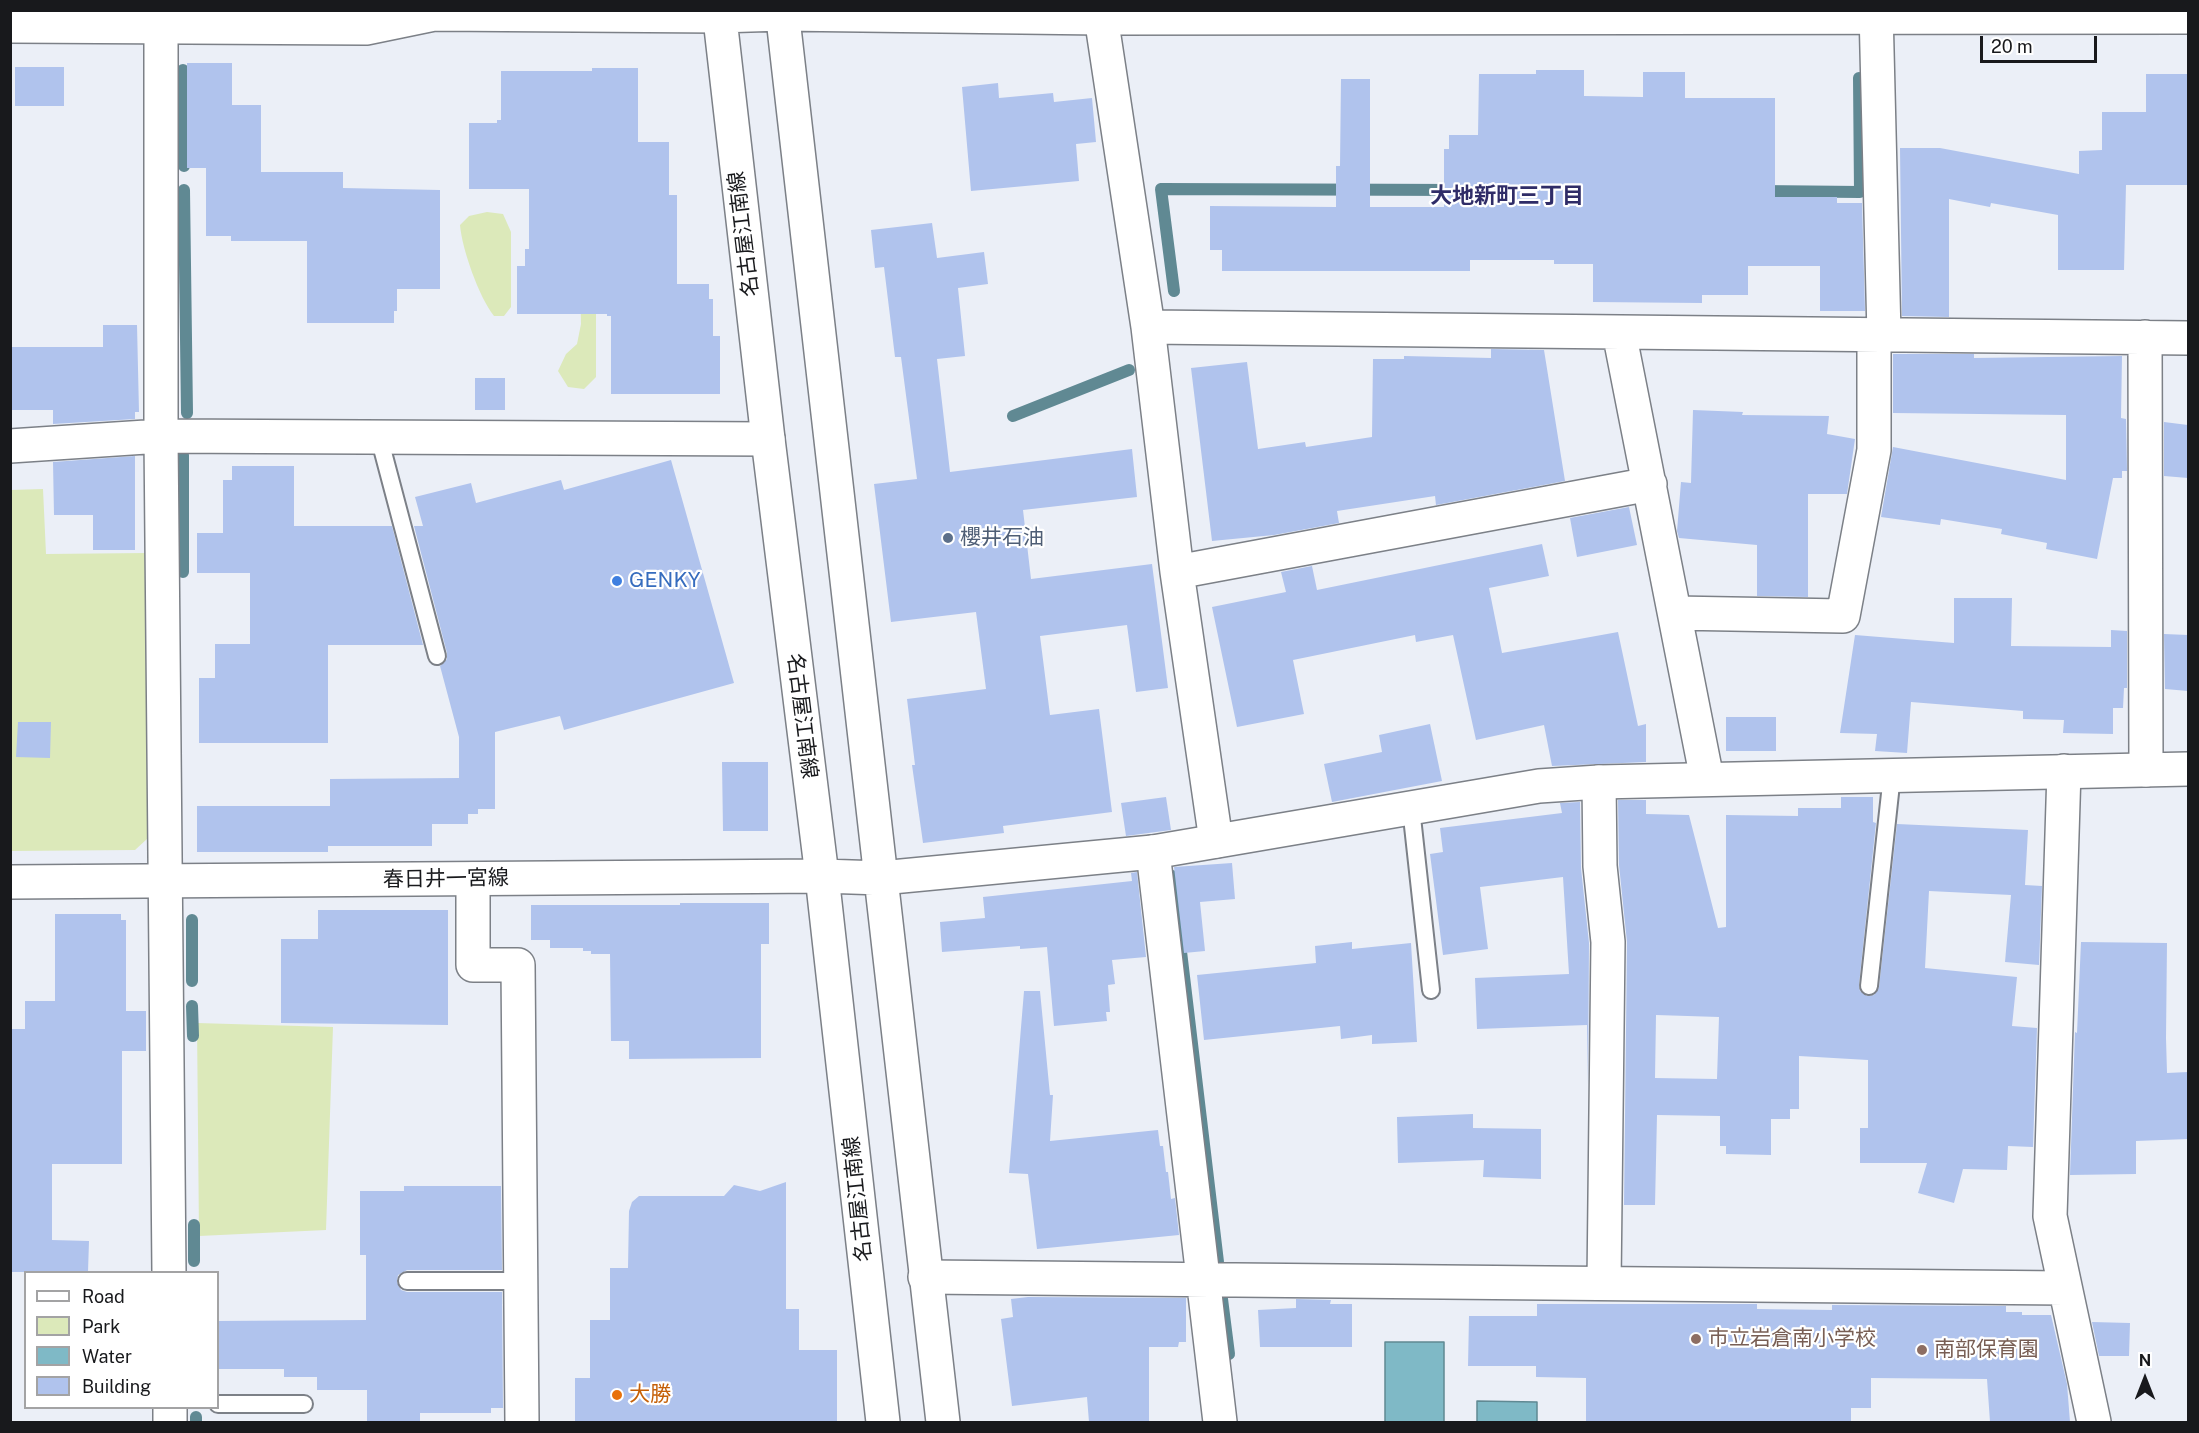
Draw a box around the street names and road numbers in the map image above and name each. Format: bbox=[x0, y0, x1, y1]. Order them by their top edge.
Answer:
street label: 名古屋江南線 bbox=[724, 170, 764, 298]
street label: 名古屋江南線 bbox=[782, 652, 822, 780]
street label: 春日井一宮線 bbox=[383, 865, 509, 893]
street label: 名古屋江南線 bbox=[839, 1135, 877, 1263]

